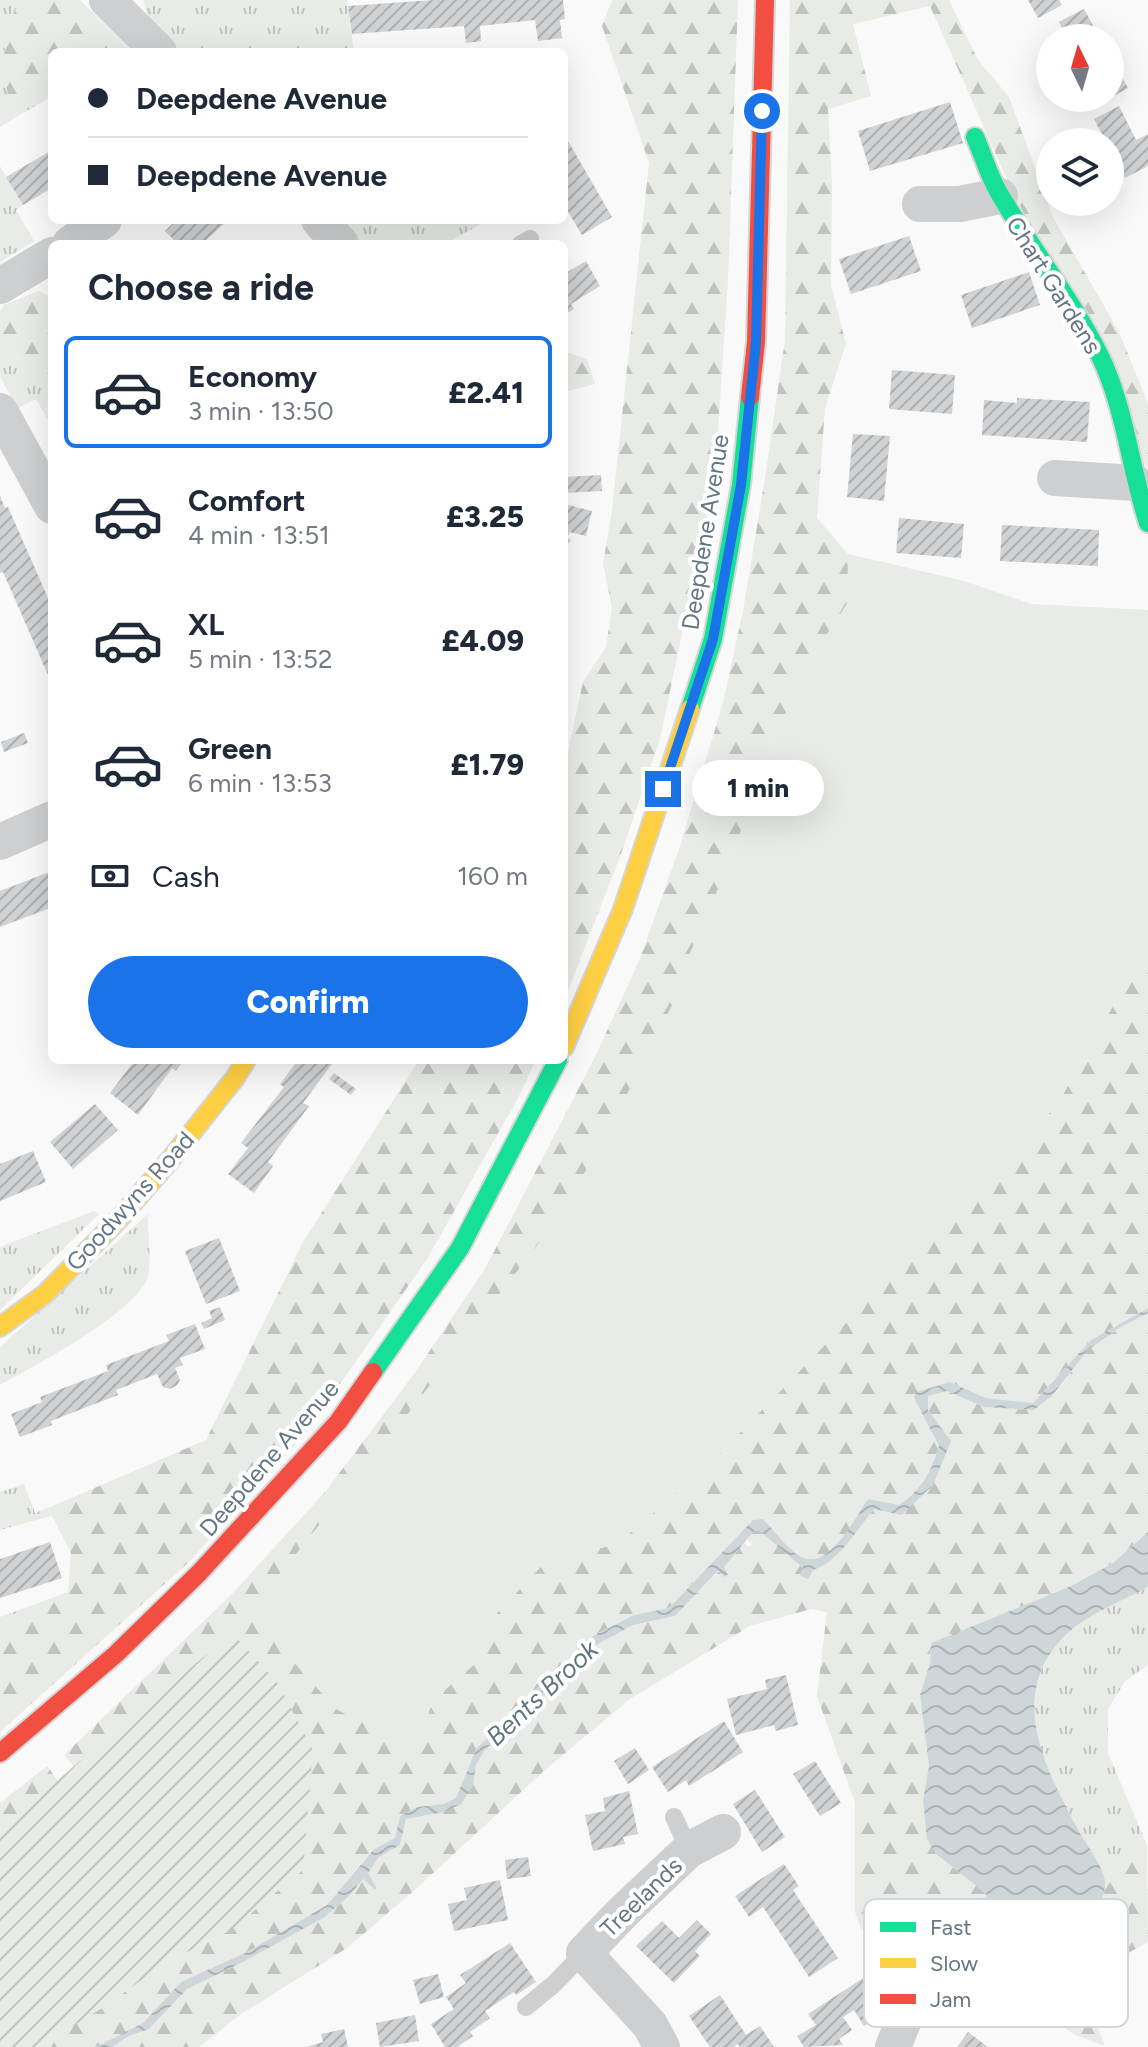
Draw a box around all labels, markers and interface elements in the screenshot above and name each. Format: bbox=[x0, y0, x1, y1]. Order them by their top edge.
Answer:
north arrow bbox=[1036, 24, 1124, 112]
map controls bbox=[1036, 24, 1124, 216]
text: Deepdene Avenue bbox=[136, 80, 387, 117]
route start bbox=[744, 93, 780, 129]
button: layers bbox=[1036, 128, 1124, 216]
text: Deepdene Avenue bbox=[136, 157, 387, 194]
street label: Chart Gardens bbox=[1000, 211, 1108, 359]
text: Choose a ride bbox=[88, 266, 314, 309]
icon: car bbox=[92, 356, 164, 428]
text: Economy bbox=[188, 358, 317, 395]
text: £2.41 bbox=[448, 374, 524, 411]
text: 3 min · 13:50 bbox=[188, 395, 334, 427]
street label: Deepdene Avenue bbox=[675, 432, 735, 632]
icon: car bbox=[92, 480, 164, 552]
text: Comfort bbox=[188, 482, 306, 519]
text: £3.25 bbox=[446, 498, 524, 535]
text: 4 min · 13:51 bbox=[188, 519, 330, 551]
icon: car bbox=[92, 604, 164, 676]
text: XL bbox=[188, 606, 224, 643]
text: £4.09 bbox=[442, 622, 524, 659]
text: 5 min · 13:52 bbox=[188, 643, 332, 675]
icon: car bbox=[92, 728, 164, 800]
text: Green bbox=[188, 730, 272, 767]
text: £1.79 bbox=[451, 746, 524, 783]
callout: 1 min bbox=[691, 761, 823, 817]
text: 6 min · 13:53 bbox=[188, 767, 332, 799]
route end bbox=[645, 771, 681, 807]
text: 1 min bbox=[727, 772, 789, 804]
icon: cash bbox=[88, 854, 132, 898]
text: Cash bbox=[152, 858, 220, 895]
text: 160 m bbox=[457, 860, 528, 892]
button: Confirm bbox=[88, 956, 528, 1048]
street label: Goodwyns Road bbox=[60, 1125, 200, 1277]
street label: Deepdene Avenue bbox=[193, 1374, 345, 1542]
water label: Bents Brook bbox=[480, 1632, 605, 1753]
street label: Treelands bbox=[594, 1851, 688, 1943]
legend bbox=[864, 1899, 1128, 2027]
text: Fast bbox=[930, 1914, 972, 1941]
text: Slow bbox=[930, 1950, 979, 1977]
text: Jam bbox=[930, 1986, 971, 2013]

